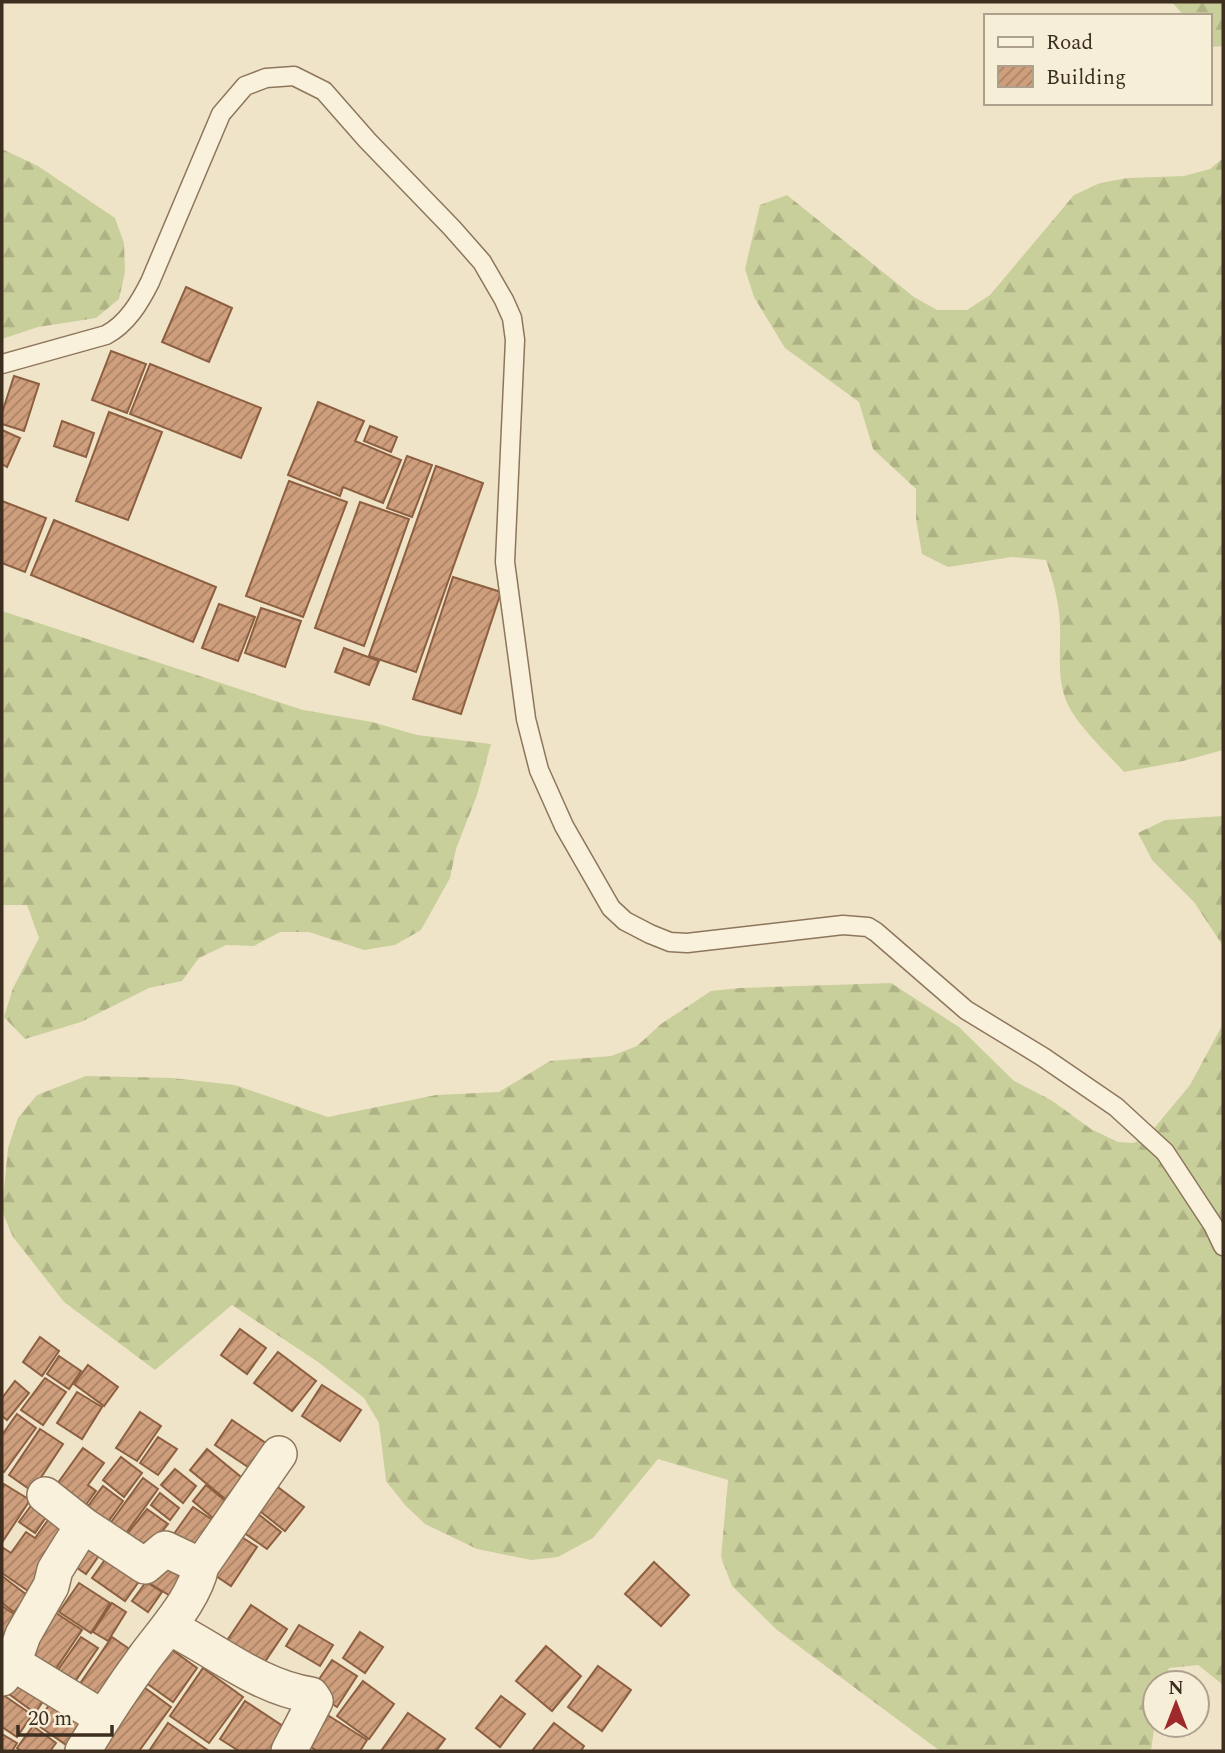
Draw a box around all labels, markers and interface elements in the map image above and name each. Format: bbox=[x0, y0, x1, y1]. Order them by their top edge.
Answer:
legend bbox=[984, 14, 1211, 105]
text: Road bbox=[1046, 27, 1093, 59]
text: Building bbox=[1046, 62, 1126, 94]
north arrow bbox=[1141, 1669, 1211, 1739]
text: N bbox=[1168, 1674, 1184, 1703]
scale bar bbox=[18, 1694, 112, 1738]
text: 20 m bbox=[28, 1703, 72, 1735]

